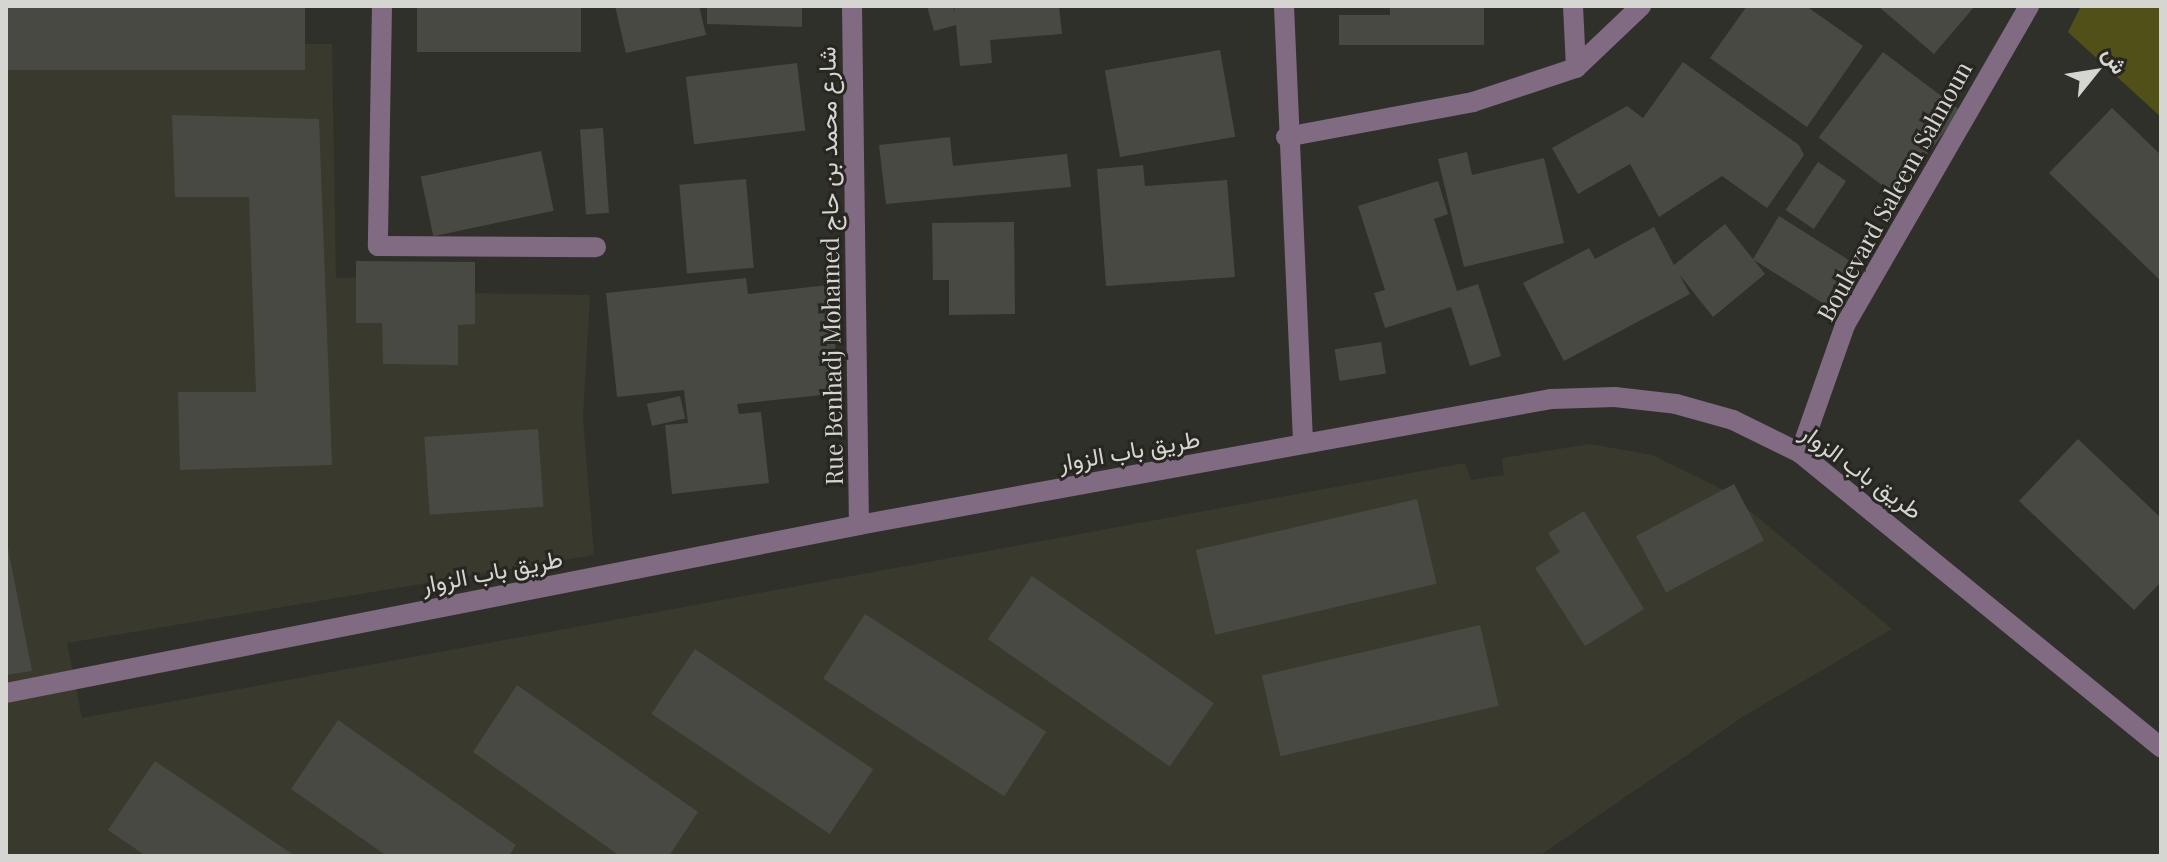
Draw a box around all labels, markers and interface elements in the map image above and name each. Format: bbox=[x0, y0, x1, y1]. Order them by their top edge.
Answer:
north arrow bbox=[2055, 32, 2135, 112]
text: ش bbox=[2096, 41, 2135, 79]
street label: Rue Benhadj Mohamed شارع محمد بن حاج bbox=[812, 46, 848, 486]
street label: Boulevard Saleem Sahnoun bbox=[1811, 56, 1977, 326]
street label: طريق باب الزوار bbox=[1796, 417, 1928, 525]
street label: طريق باب الزوار bbox=[1056, 423, 1202, 477]
street label: طريق باب الزوار bbox=[419, 543, 565, 599]

